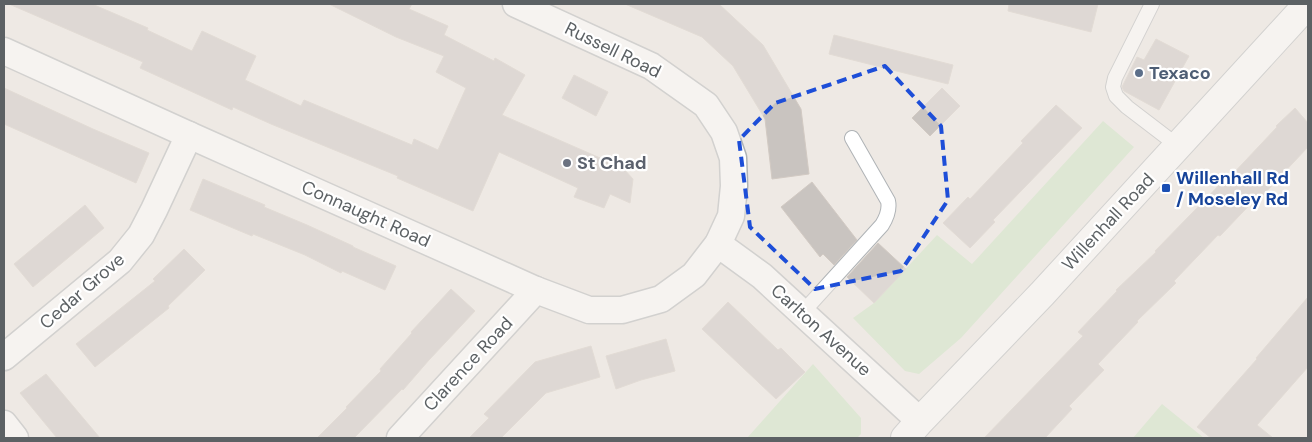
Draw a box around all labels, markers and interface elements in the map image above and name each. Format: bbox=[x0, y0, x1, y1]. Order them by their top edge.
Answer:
street label: Russell Road bbox=[561, 16, 665, 84]
place label: Texaco bbox=[1149, 61, 1211, 85]
marker: Texaco bbox=[1133, 67, 1145, 79]
place label: St Chad bbox=[577, 151, 647, 175]
marker: St Chad bbox=[561, 157, 573, 169]
place label: Willenhall Rd / Moseley Rd bbox=[1176, 166, 1289, 211]
street label: Willenhall Road bbox=[1057, 168, 1159, 276]
street label: Connaught Road bbox=[298, 175, 434, 253]
marker: Willenhall Rd / Moseley Rd bbox=[1160, 182, 1172, 194]
street label: Cedar Grove bbox=[34, 247, 130, 335]
street label: Carlton Avenue bbox=[766, 279, 876, 381]
street label: Clarence Road bbox=[418, 312, 518, 416]

